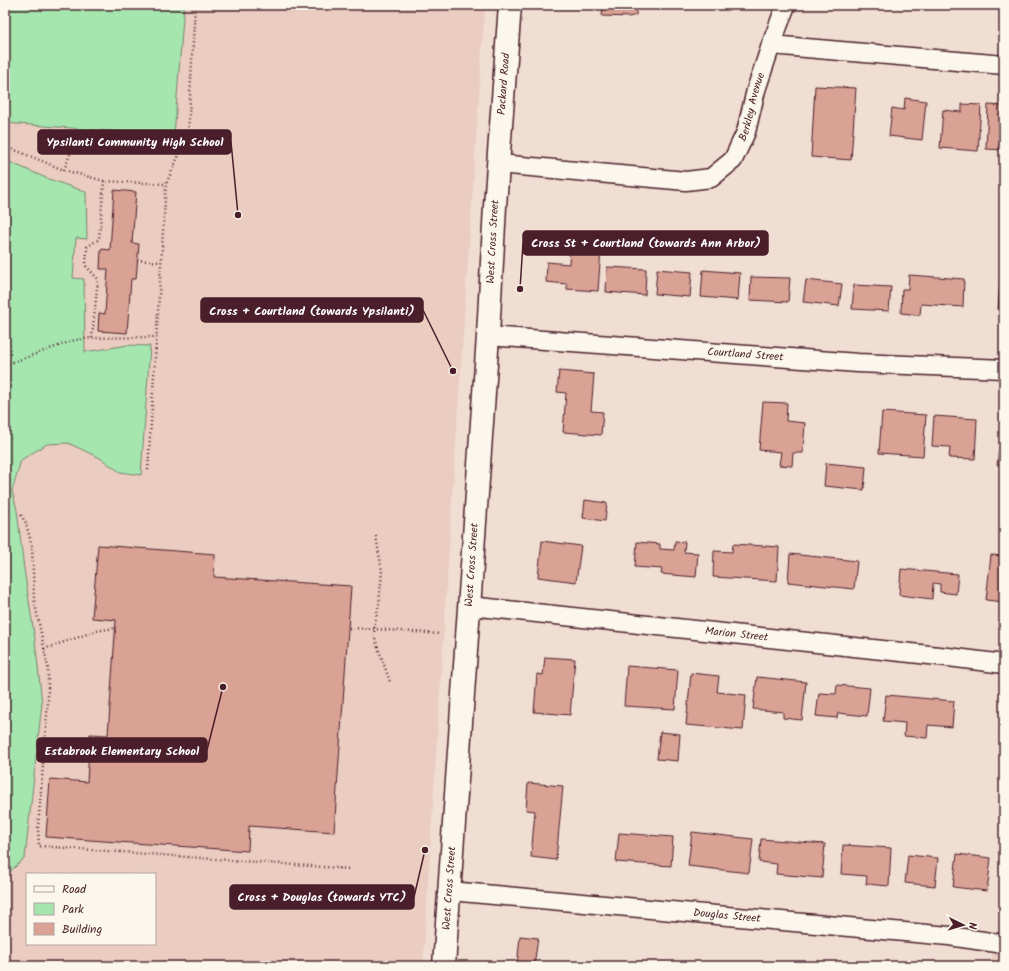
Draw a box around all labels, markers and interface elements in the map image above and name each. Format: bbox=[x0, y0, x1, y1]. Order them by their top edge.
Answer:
street label: Packard Road bbox=[493, 52, 515, 116]
street label: Berkley Avenue bbox=[734, 70, 770, 144]
callout: Ypsilanti Community High School bbox=[38, 130, 231, 154]
text: Ypsilanti Community High School bbox=[47, 133, 224, 152]
street label: West Cross Street bbox=[482, 198, 504, 284]
callout: Cross St + Courtland (towards Ann Arbor) bbox=[523, 231, 768, 255]
text: Cross St + Courtland (towards Ann Arbor) bbox=[531, 234, 761, 253]
callout: Cross + Courtland (towards Ypsilanti) bbox=[201, 298, 423, 322]
text: Cross + Courtland (towards Ypsilanti) bbox=[209, 302, 415, 321]
street label: Courtland Street bbox=[707, 343, 785, 367]
street label: West Cross Street bbox=[460, 522, 484, 607]
street label: Marion Street bbox=[704, 622, 770, 647]
callout: Estabrook Elementary School bbox=[37, 738, 207, 762]
text: Estabrook Elementary School bbox=[45, 742, 200, 761]
street label: West Cross Street bbox=[438, 845, 461, 931]
legend bbox=[26, 873, 156, 945]
text: Road bbox=[62, 880, 87, 899]
callout: Cross + Douglas (towards YTC) bbox=[230, 885, 414, 909]
text: Cross + Douglas (towards YTC) bbox=[238, 888, 406, 907]
text: Park bbox=[62, 900, 84, 919]
street label: Douglas Street bbox=[692, 904, 762, 928]
north arrow bbox=[943, 905, 983, 945]
text: Building bbox=[62, 920, 102, 939]
text: N bbox=[963, 922, 981, 930]

